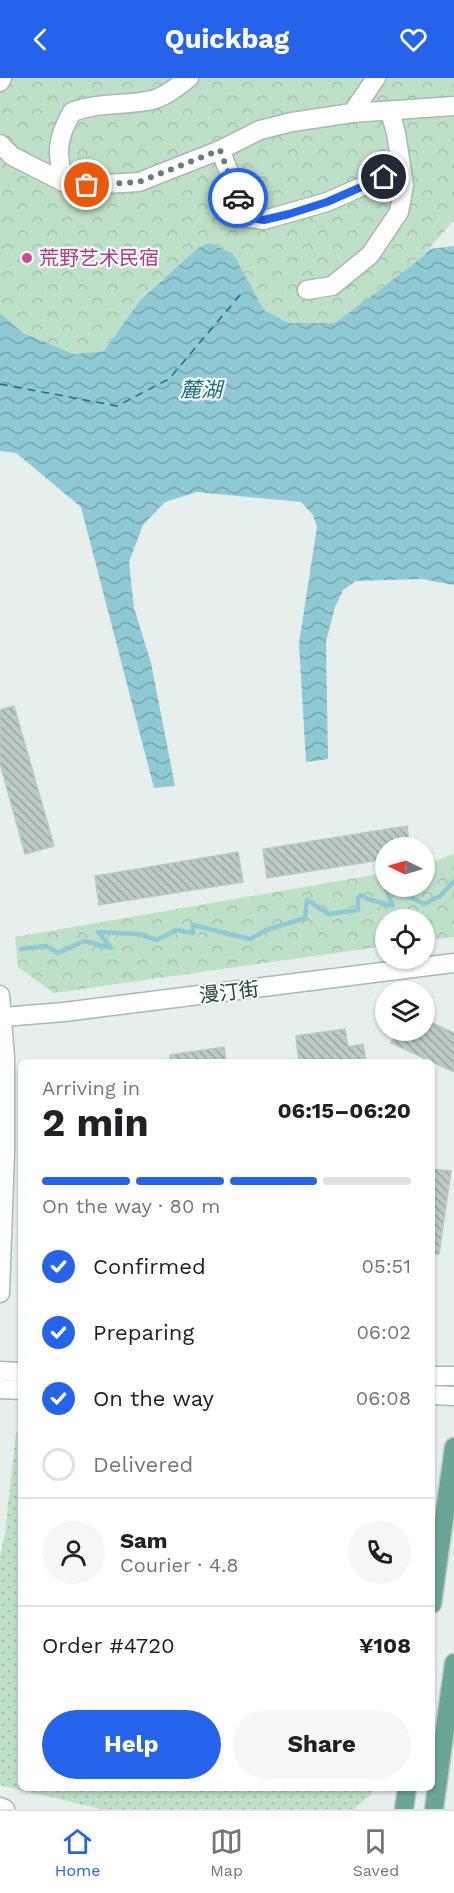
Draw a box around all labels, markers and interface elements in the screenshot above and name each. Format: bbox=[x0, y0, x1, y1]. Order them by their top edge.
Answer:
icon: back bbox=[24, 23, 57, 56]
text: Quickbag bbox=[165, 23, 289, 55]
icon: heart bbox=[397, 23, 430, 56]
pin bbox=[358, 151, 409, 202]
pin bbox=[61, 159, 112, 210]
icon: home bbox=[367, 160, 400, 193]
icon: bag bbox=[70, 168, 103, 201]
courier bbox=[208, 168, 268, 228]
icon: car bbox=[222, 182, 255, 215]
place label: 荒野艺术民宿 bbox=[39, 246, 159, 270]
marker: 荒野艺术民宿 bbox=[20, 251, 34, 265]
water label: 麓湖 bbox=[180, 377, 225, 402]
north arrow bbox=[375, 837, 435, 897]
map controls bbox=[375, 837, 435, 1041]
button: locate bbox=[375, 909, 435, 969]
street label: 漫汀街 bbox=[198, 976, 260, 1008]
button: layers bbox=[375, 981, 435, 1041]
text: Arriving in bbox=[42, 1076, 140, 1100]
text: 06:15–06:20 bbox=[277, 1098, 411, 1123]
text: 2 min bbox=[42, 1100, 149, 1145]
text: On the way · 80 m bbox=[42, 1194, 220, 1218]
icon: check bbox=[42, 1250, 75, 1283]
text: Confirmed bbox=[93, 1254, 206, 1279]
text: 05:51 bbox=[362, 1254, 411, 1278]
icon: check bbox=[42, 1316, 75, 1349]
text: Preparing bbox=[93, 1320, 194, 1345]
text: 06:02 bbox=[356, 1320, 411, 1344]
icon: check bbox=[42, 1382, 75, 1415]
text: On the way bbox=[93, 1386, 214, 1411]
text: 06:08 bbox=[356, 1386, 411, 1410]
text: Delivered bbox=[93, 1452, 193, 1477]
button: person bbox=[42, 1521, 105, 1584]
button: phone bbox=[348, 1521, 411, 1584]
text: Sam bbox=[120, 1528, 168, 1553]
text: Courier · 4.8 bbox=[120, 1553, 239, 1577]
text: Order #4720 bbox=[42, 1633, 175, 1658]
text: ¥108 bbox=[359, 1633, 411, 1658]
button: Help bbox=[42, 1710, 221, 1779]
button: Share bbox=[233, 1710, 411, 1779]
tab: Home bbox=[55, 1825, 101, 1880]
tab: Map bbox=[210, 1825, 243, 1880]
tab: Saved bbox=[353, 1825, 399, 1880]

